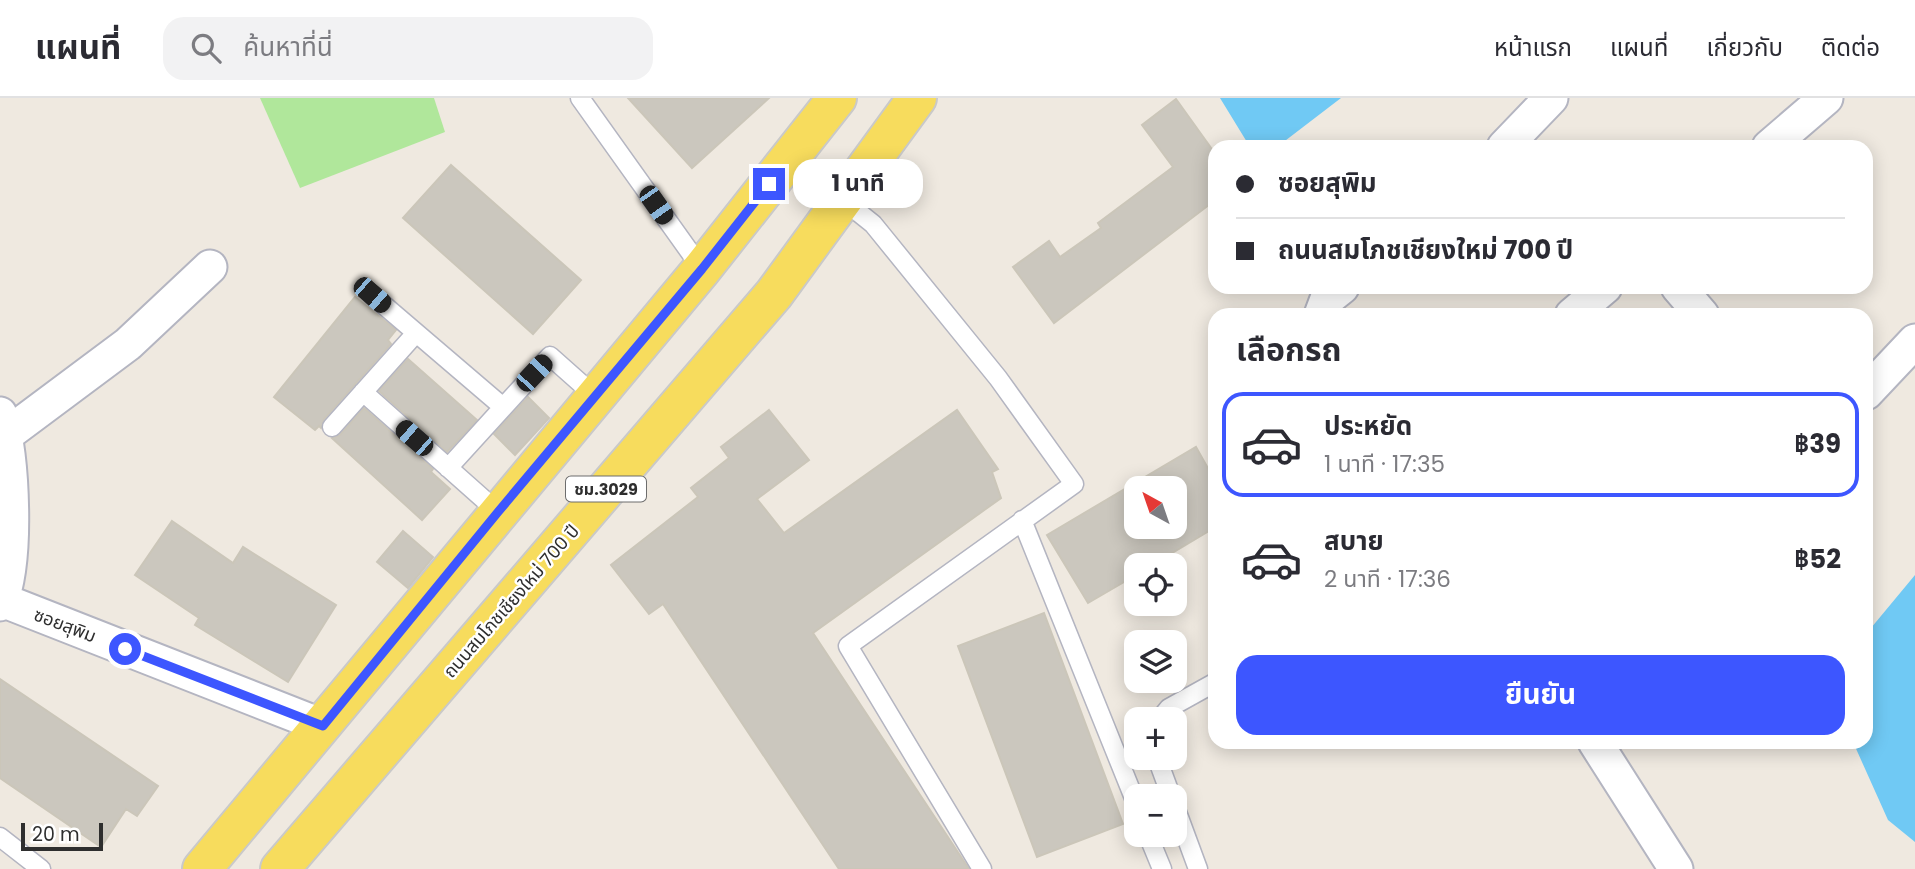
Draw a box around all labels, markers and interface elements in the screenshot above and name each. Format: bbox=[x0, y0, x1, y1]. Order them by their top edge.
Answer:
search box bbox=[163, 17, 653, 80]
text: แผนที่ bbox=[35, 24, 121, 71]
icon: search bbox=[187, 29, 225, 67]
text: ค้นหาที่นี่ bbox=[243, 29, 333, 65]
text: หน้าแรก bbox=[1494, 31, 1572, 64]
text: แผนที่ bbox=[1610, 31, 1668, 64]
text: เกี่ยวกับ bbox=[1706, 31, 1783, 64]
text: ติดต่อ bbox=[1821, 31, 1880, 64]
callout: 1 นาที bbox=[794, 160, 923, 208]
text: ซอยสุพิม bbox=[1278, 165, 1377, 201]
text: 1 นาที bbox=[831, 167, 885, 199]
route end bbox=[753, 168, 785, 200]
car bbox=[636, 182, 677, 228]
text: ถนนสมโภชเชียงใหม่ 700 ปี bbox=[1278, 232, 1573, 268]
car bbox=[350, 273, 395, 317]
text: เลือกรถ bbox=[1236, 327, 1341, 372]
car bbox=[512, 350, 557, 396]
text: ประหยัด bbox=[1324, 408, 1412, 444]
icon: car bbox=[1240, 413, 1303, 476]
car bbox=[392, 416, 437, 460]
text: ฿39 bbox=[1794, 426, 1841, 462]
text: 1 นาที · 17:35 bbox=[1324, 448, 1445, 480]
road number: ชม.3029 bbox=[566, 476, 646, 502]
north arrow bbox=[1124, 476, 1186, 539]
map controls bbox=[1124, 476, 1187, 847]
street label: ถนนสมโภชเชียงใหม่ 700 ปี bbox=[437, 519, 585, 683]
text: สบาย bbox=[1324, 523, 1384, 559]
icon: car bbox=[1240, 528, 1303, 591]
text: ฿52 bbox=[1794, 541, 1841, 577]
button: locate bbox=[1124, 553, 1187, 616]
text: 2 นาที · 17:36 bbox=[1324, 563, 1451, 595]
street label: ซอยสุพิม bbox=[30, 602, 100, 648]
button: layers bbox=[1124, 630, 1187, 693]
route start bbox=[109, 633, 141, 665]
button: ยืนยัน bbox=[1236, 655, 1845, 735]
button: + bbox=[1124, 707, 1187, 770]
button: − bbox=[1124, 784, 1187, 847]
scale bar bbox=[21, 820, 103, 852]
text: 20 m bbox=[32, 821, 80, 848]

